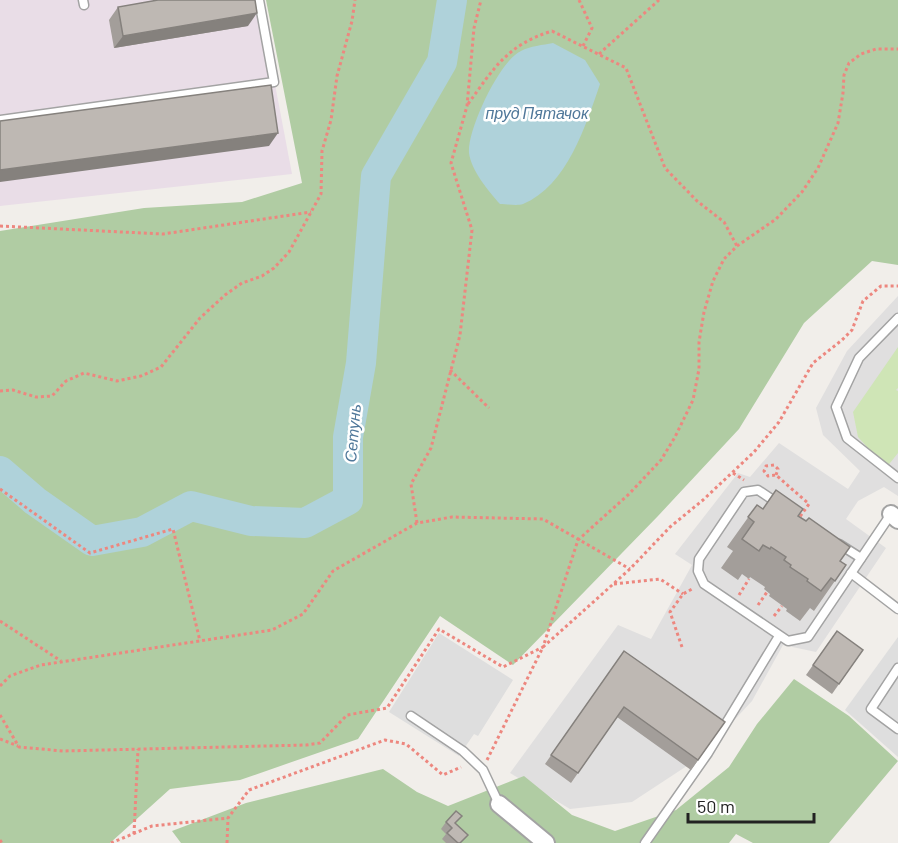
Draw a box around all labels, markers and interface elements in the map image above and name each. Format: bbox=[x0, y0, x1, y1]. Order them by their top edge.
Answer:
water label: пруд Пятачок bbox=[486, 103, 590, 122]
water label: Сетунь bbox=[340, 403, 364, 463]
scale bar bbox=[688, 786, 814, 824]
text: 50 m bbox=[697, 795, 735, 817]

